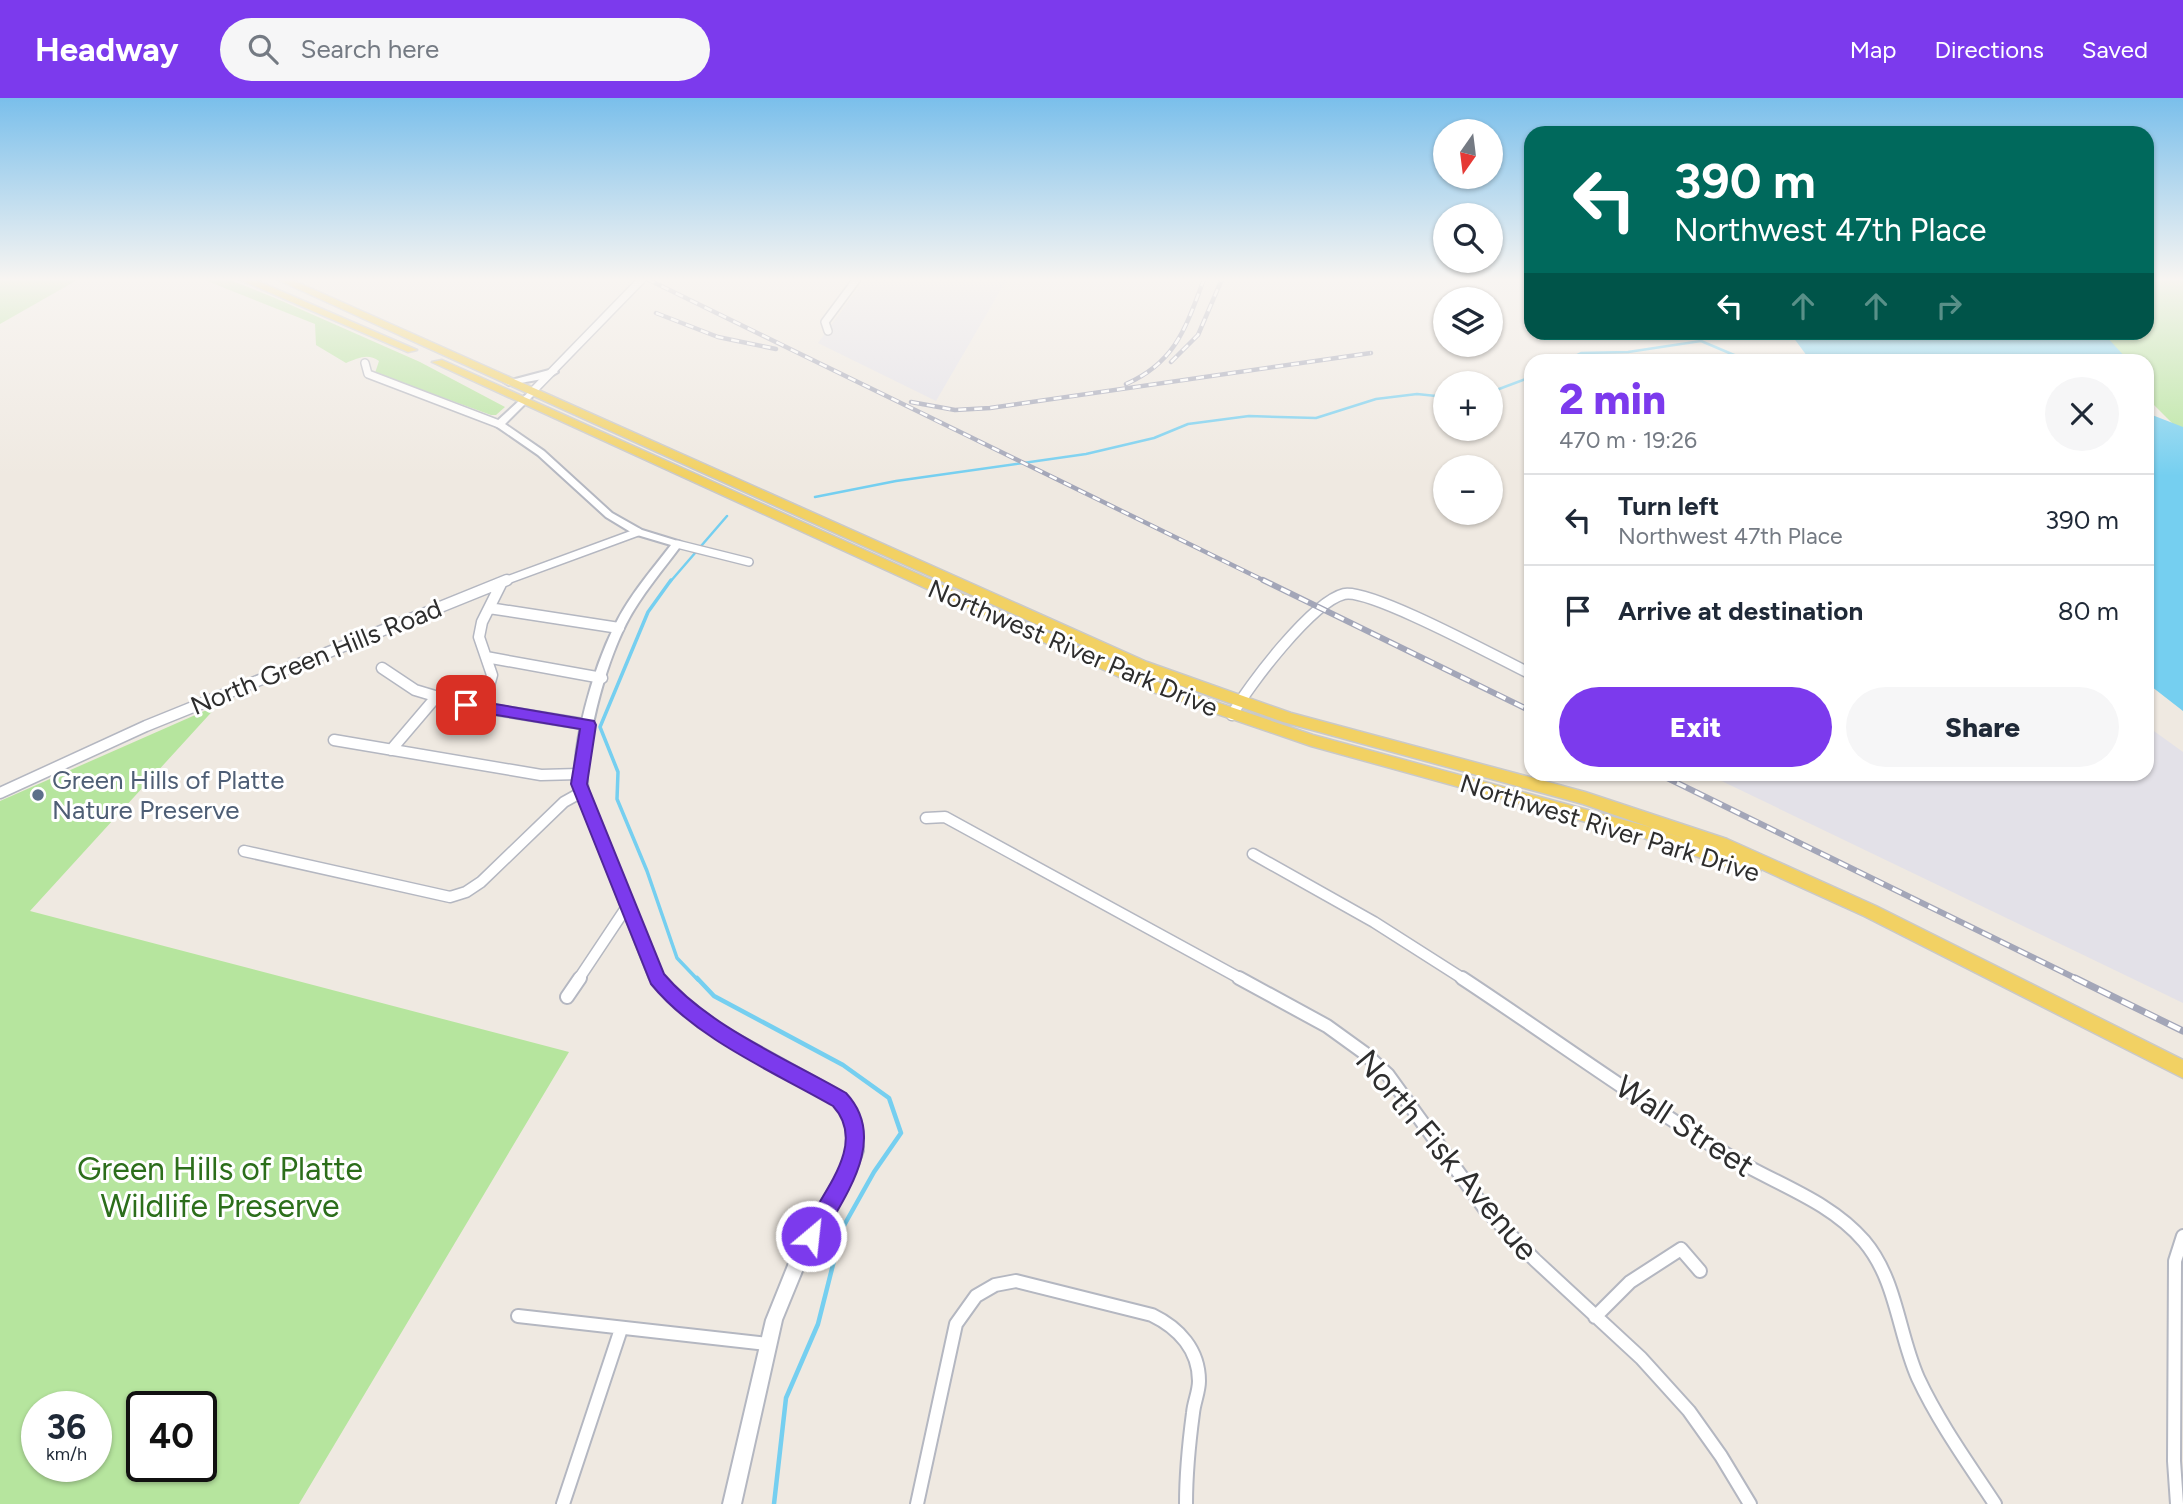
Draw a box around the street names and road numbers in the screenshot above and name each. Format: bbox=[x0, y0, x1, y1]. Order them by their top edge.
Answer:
street label: Northwest River Park Drive bbox=[923, 572, 1223, 724]
street label: North Green Hills Road bbox=[186, 592, 446, 722]
street label: Northwest River Park Drive bbox=[1456, 767, 1764, 889]
street label: North Fisk Avenue bbox=[1348, 1042, 1546, 1268]
street label: Wall Street bbox=[1609, 1067, 1761, 1185]

